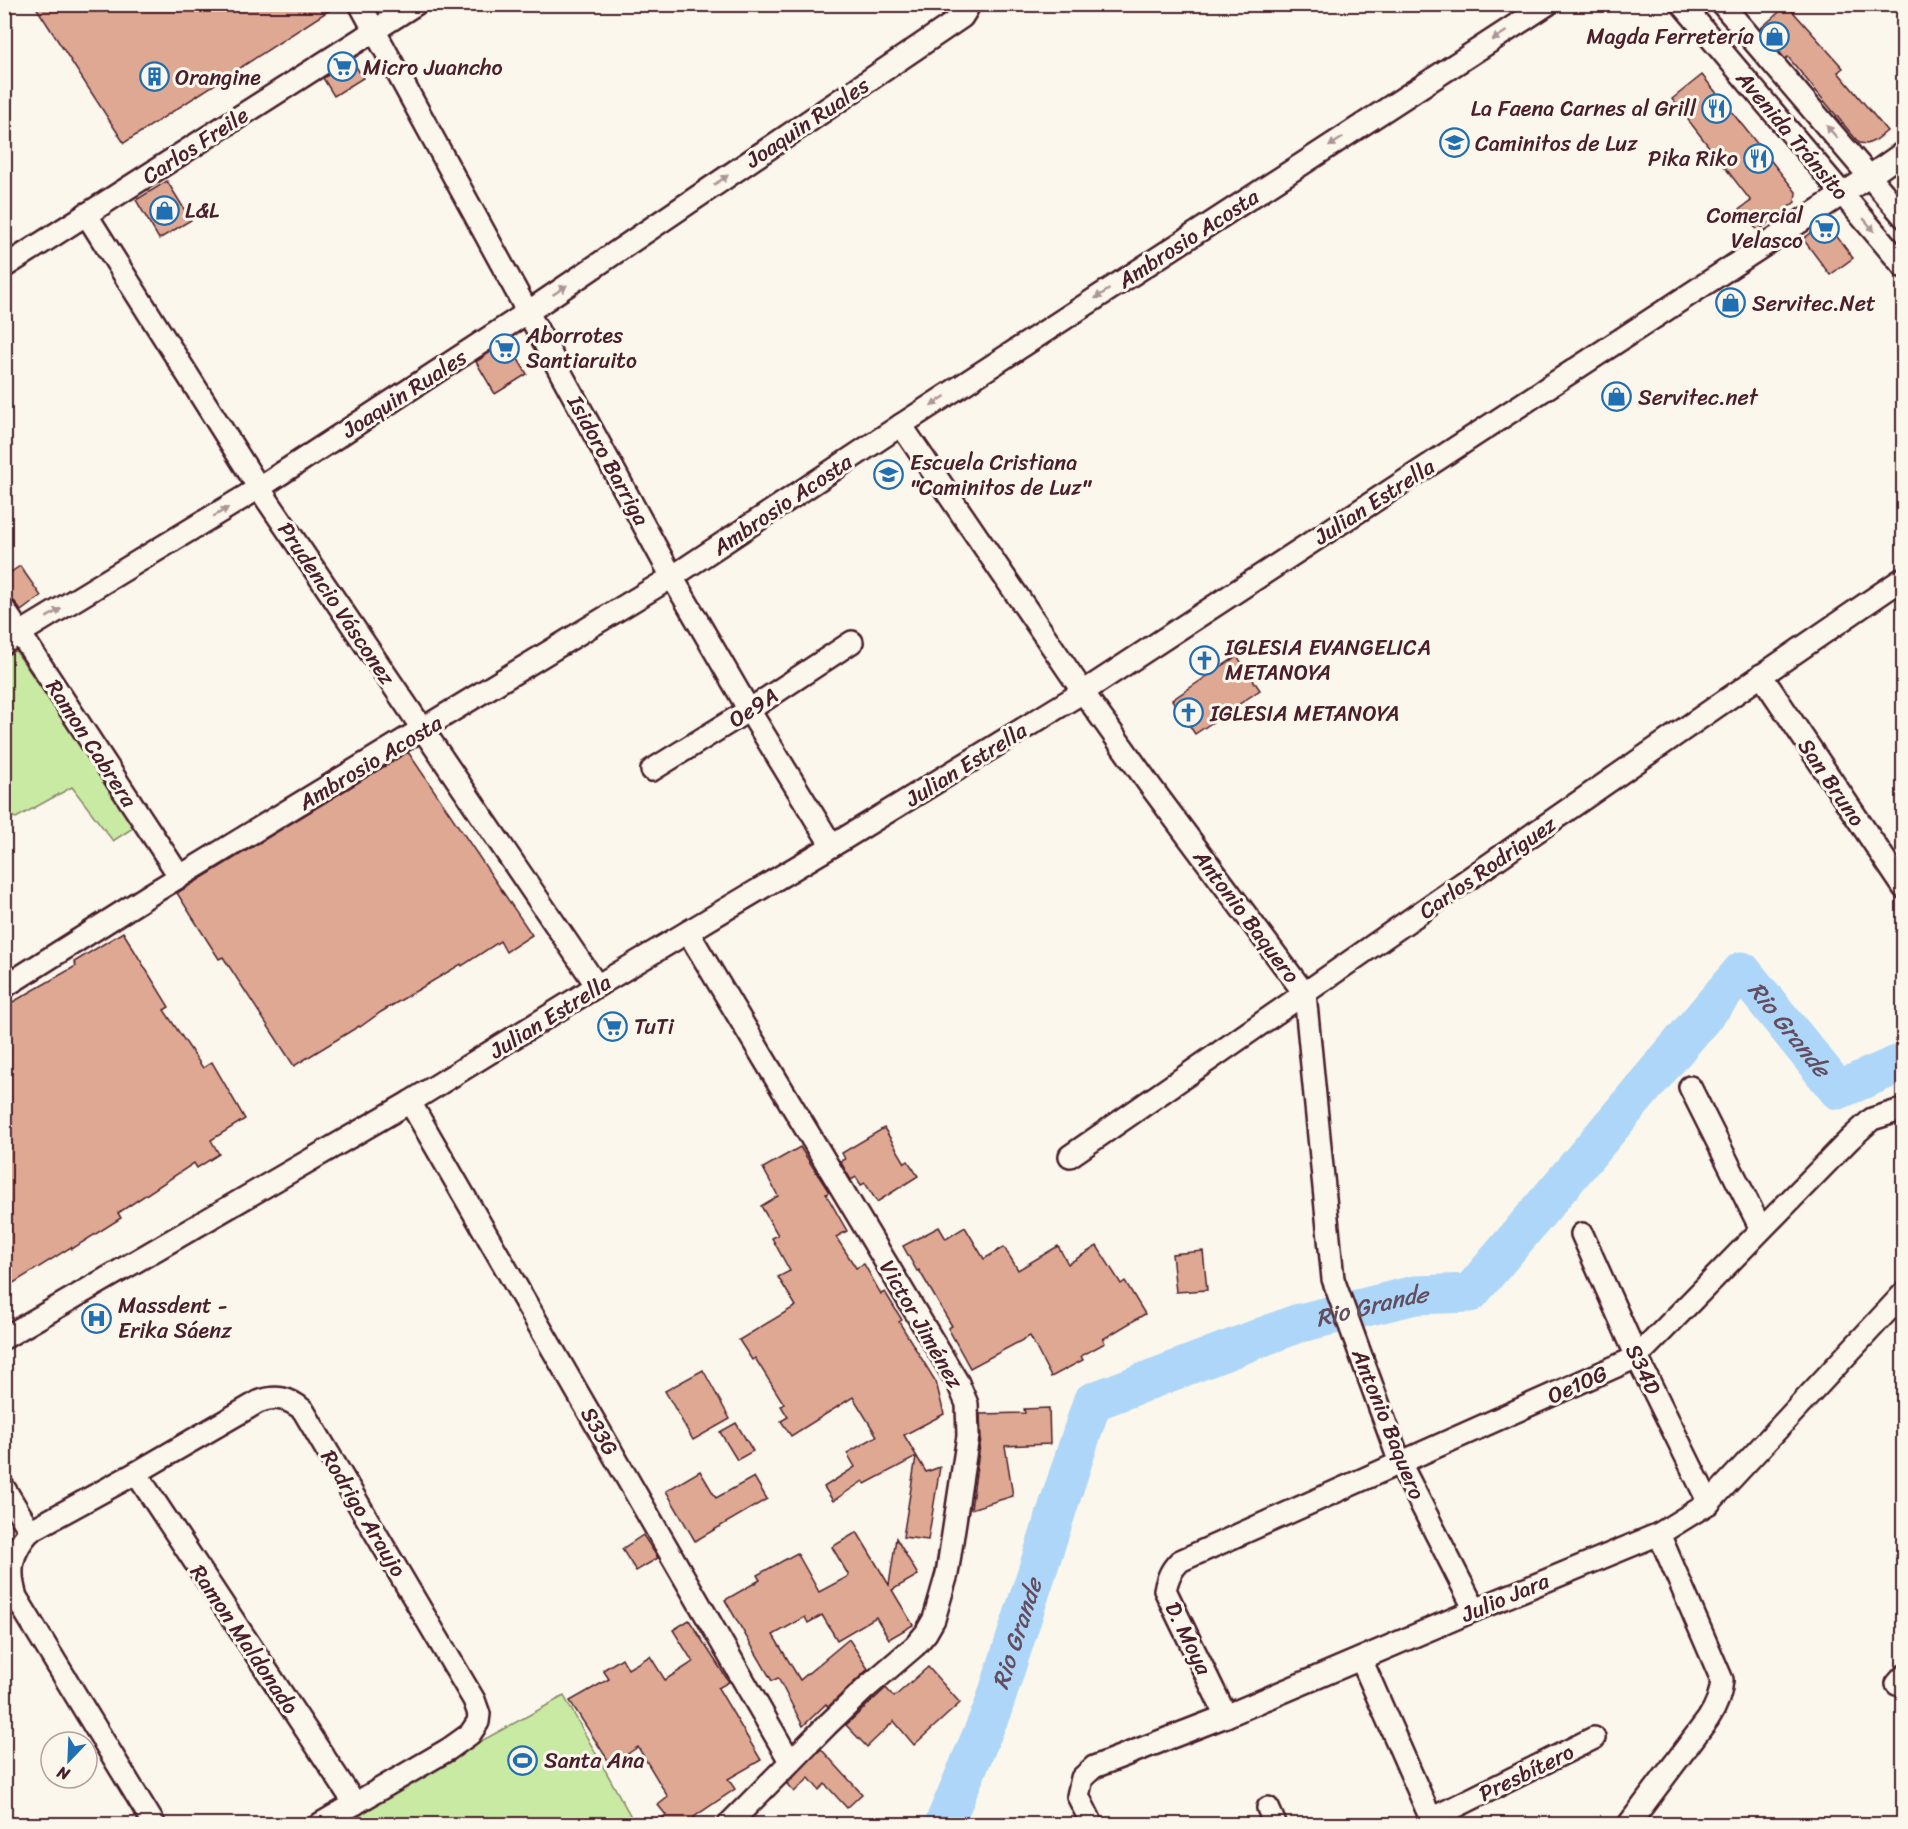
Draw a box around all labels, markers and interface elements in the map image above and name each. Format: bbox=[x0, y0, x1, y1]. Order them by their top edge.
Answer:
place label: Magda Ferretería bbox=[1587, 17, 1754, 56]
shop icon: Magda Ferretería bbox=[1759, 20, 1791, 52]
one-way arrow bbox=[1491, 31, 1507, 42]
place label: Micro Juancho bbox=[363, 48, 503, 87]
supermarket icon: Micro Juancho bbox=[326, 51, 358, 83]
place label: Orangine bbox=[175, 58, 261, 97]
building icon: Orangine bbox=[138, 61, 170, 93]
street label: Avenida Tránsito bbox=[1726, 61, 1859, 209]
street label: Joaquin Ruales bbox=[736, 66, 878, 179]
place label: La Faena Carnes al Grill bbox=[1471, 89, 1697, 128]
restaurant icon: La Faena Carnes al Grill bbox=[1701, 92, 1733, 124]
street label: Carlos Freile bbox=[134, 96, 257, 195]
place label: Caminitos de Luz bbox=[1475, 124, 1638, 163]
one-way arrow bbox=[1825, 124, 1838, 140]
school or university icon: Caminitos de Luz bbox=[1438, 127, 1470, 159]
one-way arrow bbox=[1328, 137, 1344, 148]
place label: Pika Riko bbox=[1648, 139, 1738, 178]
restaurant icon: Pika Riko bbox=[1743, 142, 1775, 174]
one-way arrow bbox=[713, 175, 730, 186]
street label: Ambrosio Acosta bbox=[1109, 177, 1268, 300]
place label: L&L bbox=[185, 191, 219, 230]
shop icon: L&L bbox=[148, 194, 180, 226]
place label: Comercial Velasco bbox=[1707, 196, 1804, 260]
supermarket icon: Comercial Velasco bbox=[1808, 212, 1840, 244]
one-way arrow bbox=[1862, 217, 1875, 232]
place label: Servitec.Net bbox=[1752, 284, 1876, 323]
one-way arrow bbox=[552, 285, 568, 296]
shop icon: Servitec.Net bbox=[1715, 287, 1747, 319]
one-way arrow bbox=[1093, 289, 1110, 300]
place label: Aborrotes Santiaruito bbox=[525, 316, 637, 380]
supermarket icon: Aborrotes Santiaruito bbox=[489, 332, 521, 364]
street label: Joaquin Ruales bbox=[333, 338, 475, 449]
place label: Servitec.net bbox=[1638, 378, 1759, 417]
shop icon: Servitec.net bbox=[1601, 381, 1633, 413]
street label: Isidoro Barriga bbox=[556, 387, 661, 533]
one-way arrow bbox=[930, 395, 946, 406]
street label: Ambrosio Acosta bbox=[703, 442, 861, 567]
place label: Escuela Cristiana "Caminitos de Luz" bbox=[910, 443, 1093, 507]
street label: Julian Estrella bbox=[1305, 447, 1443, 556]
school or university icon: Escuela Cristiana "Caminitos de Luz" bbox=[873, 459, 905, 491]
one-way arrow bbox=[213, 506, 229, 517]
street label: Prudencio Vásconez bbox=[267, 513, 406, 694]
one-way arrow bbox=[46, 607, 62, 618]
place label: IGLESIA EVANGELICA METANOYA bbox=[1224, 628, 1431, 692]
church icon: IGLESIA EVANGELICA METANOYA bbox=[1188, 644, 1220, 676]
street label: Ramon Cabrera bbox=[35, 671, 148, 816]
street label: Oe9A bbox=[720, 677, 786, 738]
place label: IGLESIA METANOYA bbox=[1209, 694, 1399, 733]
church icon: IGLESIA METANOYA bbox=[1173, 697, 1205, 729]
street label: Ambrosio Acosta bbox=[290, 703, 451, 821]
street label: Julian Estrella bbox=[897, 711, 1036, 818]
street label: San Bruno bbox=[1787, 730, 1876, 835]
street label: Carlos Rodriguez bbox=[1410, 805, 1565, 930]
street label: Antonio Baquero bbox=[1182, 840, 1310, 992]
street label: Julian Estrella bbox=[481, 963, 620, 1070]
water label: Rio Grande bbox=[1737, 972, 1843, 1089]
place label: TuTi bbox=[634, 1007, 675, 1046]
supermarket icon: TuTi bbox=[597, 1010, 629, 1042]
street label: Victor Jiménez bbox=[869, 1252, 975, 1397]
water label: Rio Grande bbox=[1311, 1273, 1431, 1339]
place label: Massdent - Erika Sáenz bbox=[118, 1286, 232, 1350]
hospital icon: Massdent - Erika Sáenz bbox=[81, 1302, 113, 1334]
street label: S34D bbox=[1614, 1337, 1673, 1402]
street label: Antonio Baquero bbox=[1340, 1342, 1437, 1506]
street label: Oe10G bbox=[1541, 1354, 1614, 1415]
street label: S33G bbox=[570, 1399, 629, 1463]
street label: Rodrigo Araujo bbox=[310, 1442, 417, 1585]
street label: Ramon Maldonado bbox=[180, 1556, 310, 1723]
street label: Julio Jara bbox=[1454, 1561, 1556, 1634]
water label: Rio Grande bbox=[979, 1570, 1055, 1695]
street label: D. Moya bbox=[1154, 1595, 1224, 1683]
north arrow bbox=[39, 1730, 99, 1790]
street label: Presbítero bbox=[1472, 1732, 1581, 1812]
place label: Santa Ana bbox=[544, 1741, 645, 1780]
sports icon: Santa Ana bbox=[507, 1744, 539, 1776]
text: N bbox=[52, 1757, 75, 1789]

